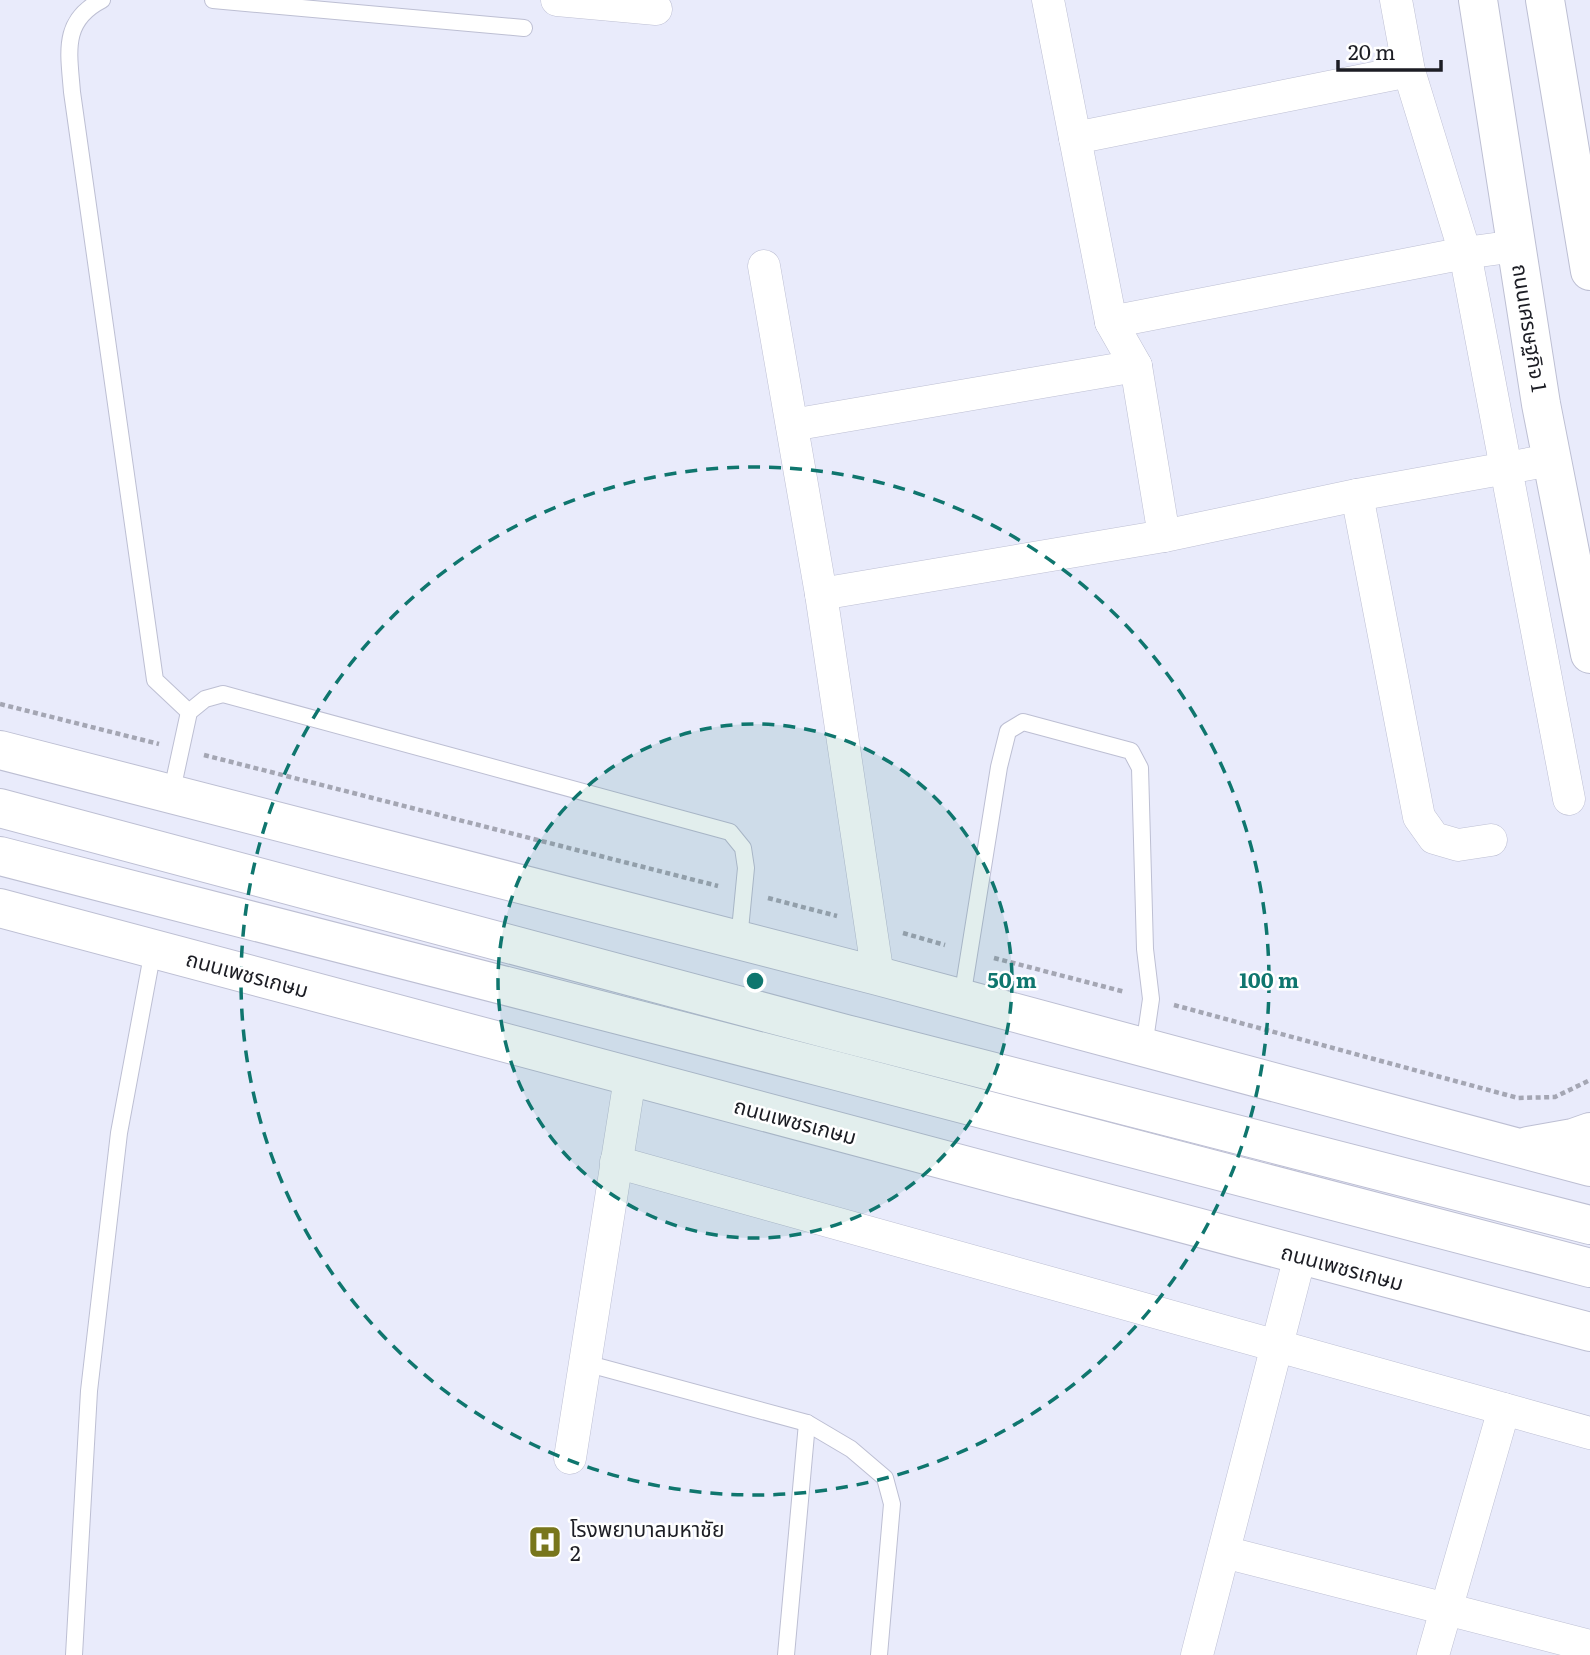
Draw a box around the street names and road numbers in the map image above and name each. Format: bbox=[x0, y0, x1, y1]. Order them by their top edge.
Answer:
street label: ถนนเศรษฐกิจ 1 bbox=[1506, 261, 1557, 394]
street label: ถนนเพชรเกษม bbox=[183, 941, 312, 1004]
street label: ถนนเพชรเกษม bbox=[731, 1088, 860, 1151]
street label: ถนนเพชรเกษม bbox=[1278, 1234, 1407, 1297]

